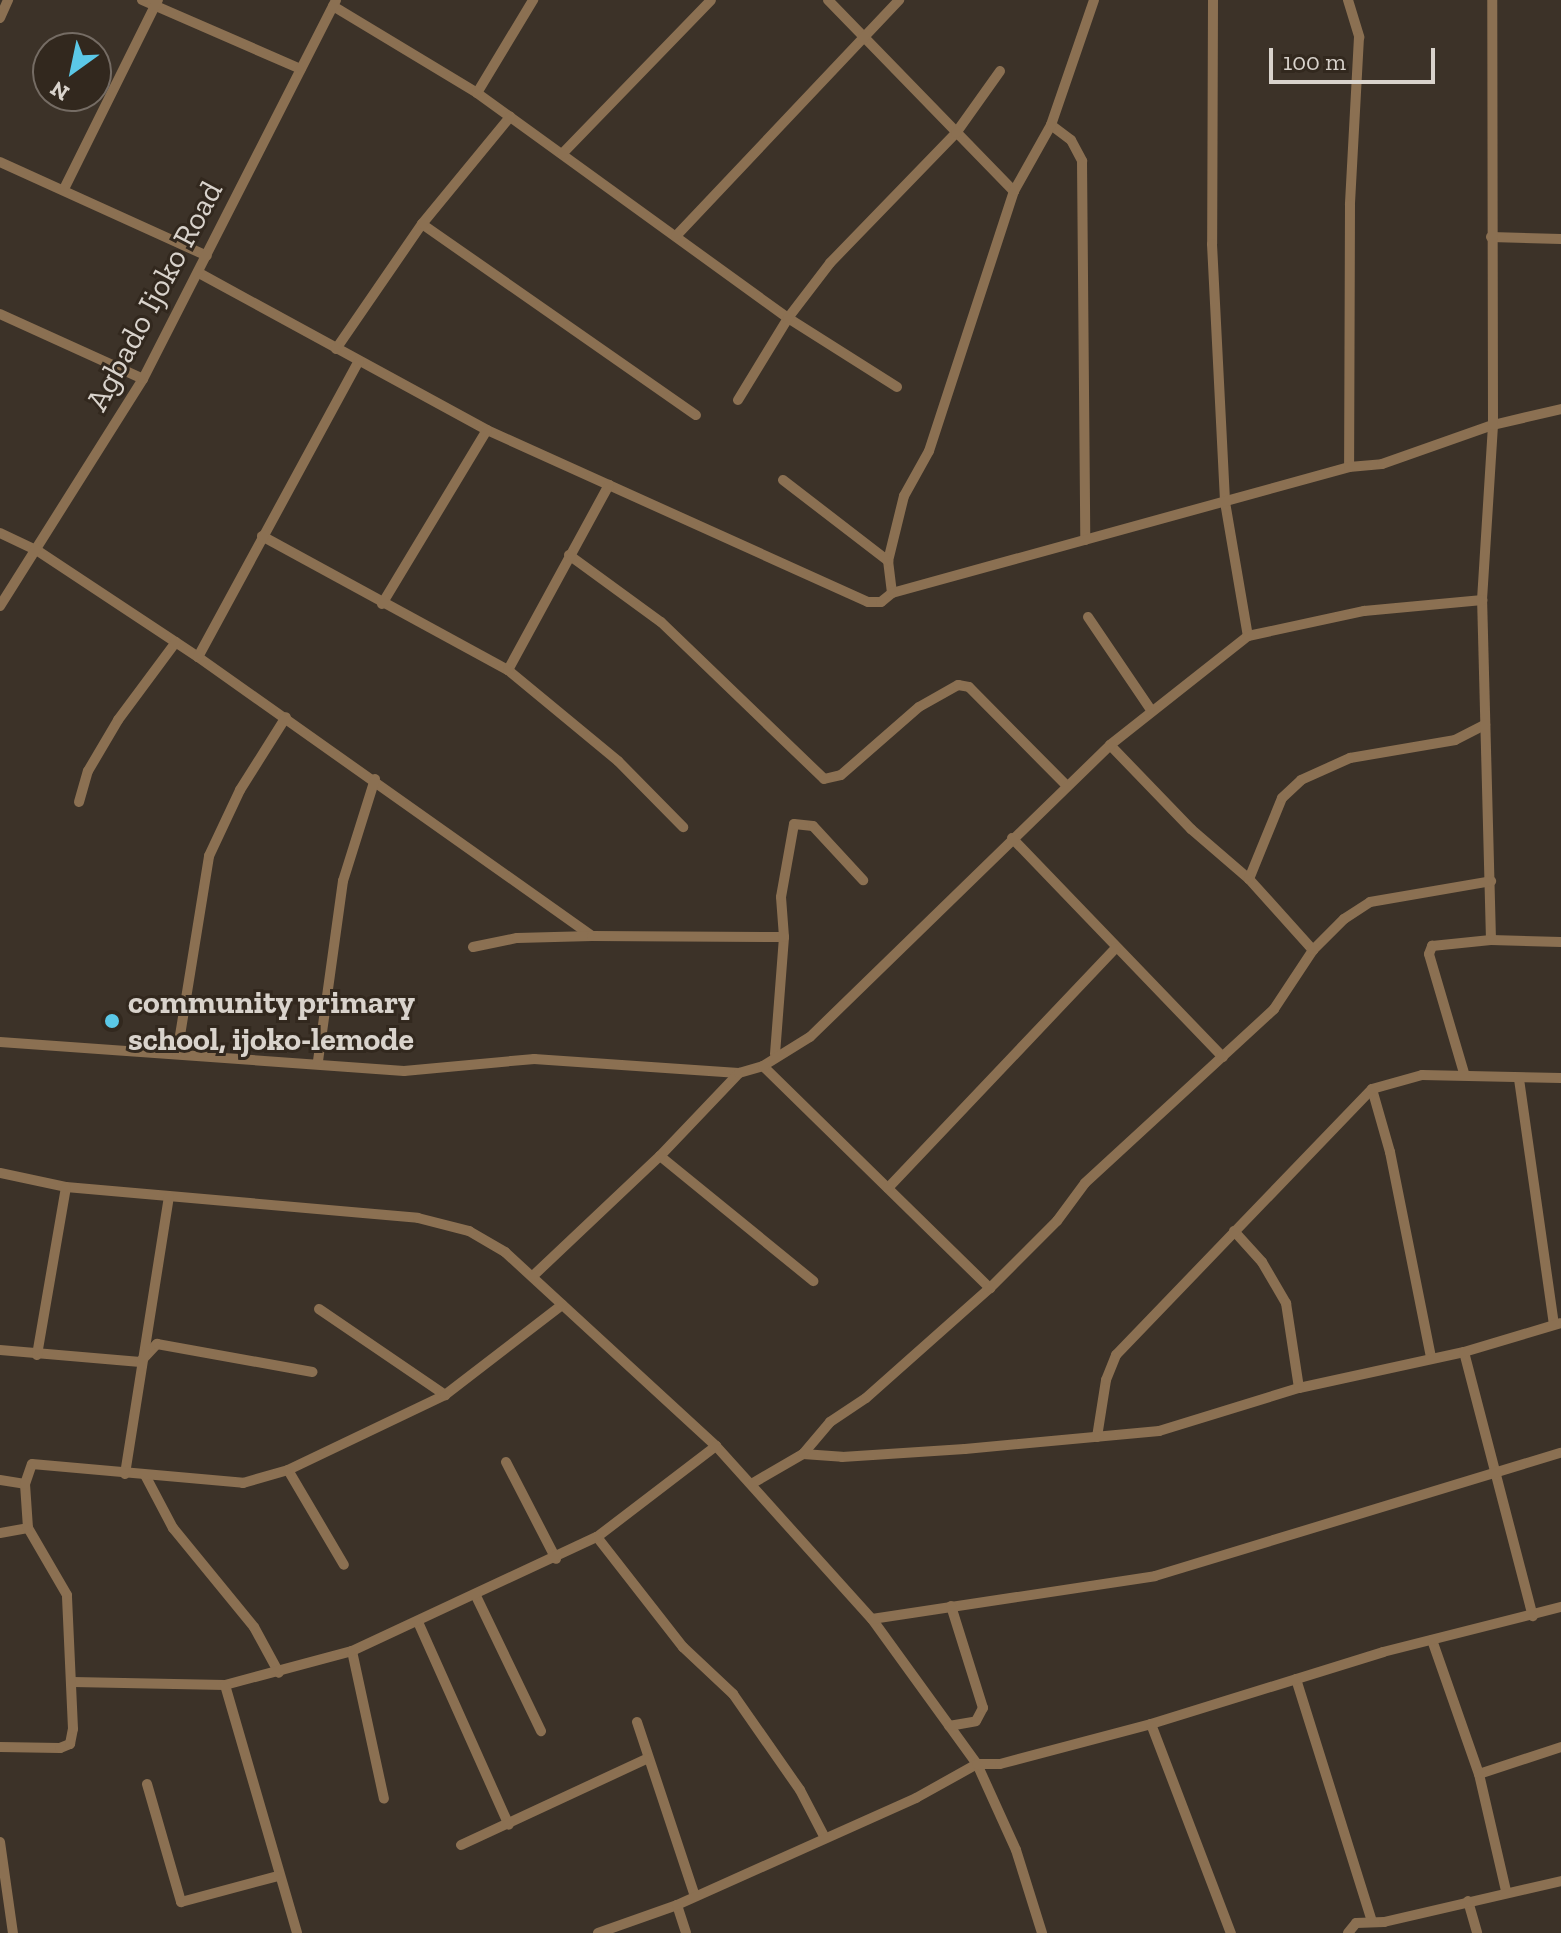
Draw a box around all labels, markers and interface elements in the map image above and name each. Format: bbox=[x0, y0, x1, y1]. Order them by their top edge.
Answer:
north arrow bbox=[32, 32, 112, 112]
scale bar bbox=[1273, 32, 1439, 82]
text: 100 m bbox=[1283, 47, 1346, 76]
text: N bbox=[45, 75, 74, 107]
street label: Agbado Ijoko Road bbox=[77, 175, 231, 417]
place label: community primary school, ijoko-lemode bbox=[128, 984, 416, 1059]
marker: community primary school, ijoko-lemode bbox=[103, 1012, 121, 1030]

